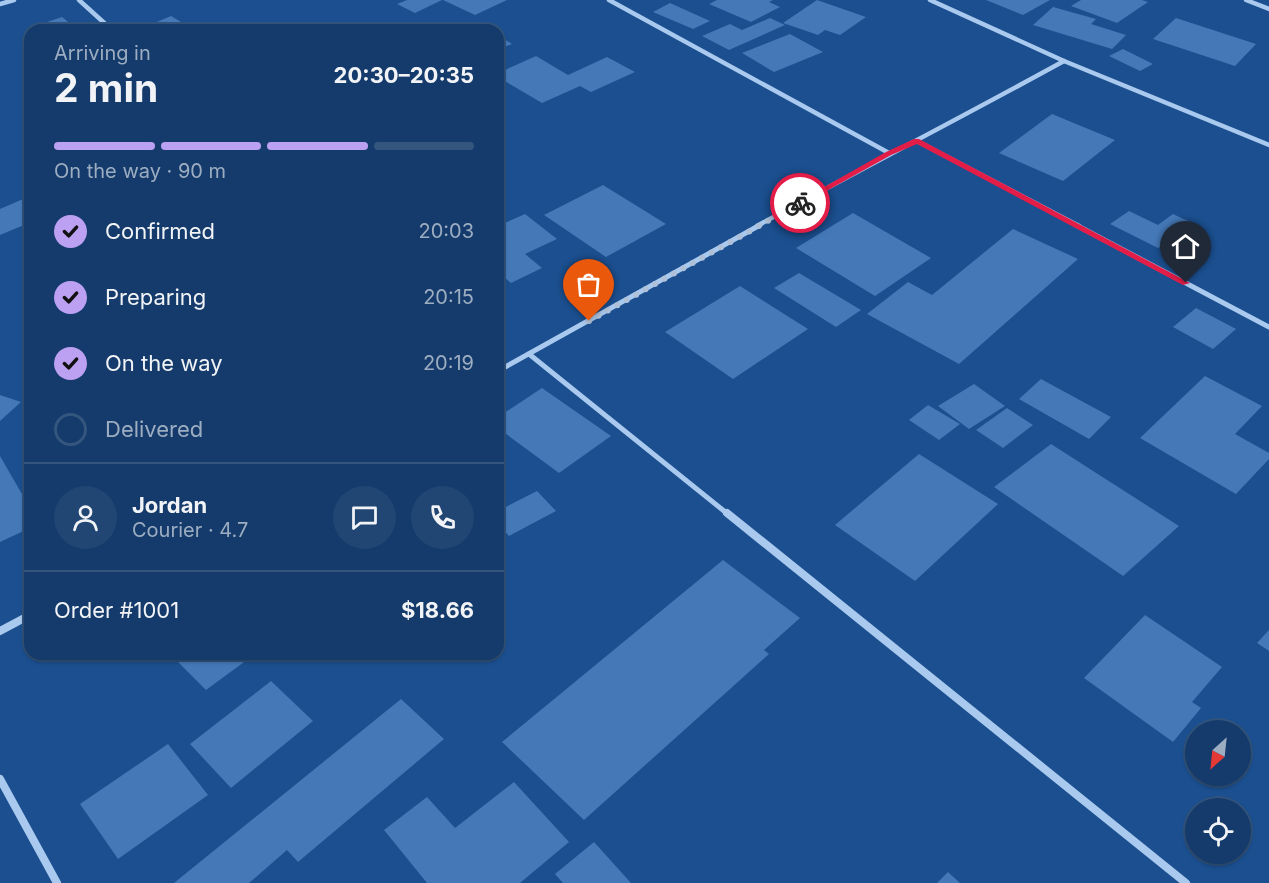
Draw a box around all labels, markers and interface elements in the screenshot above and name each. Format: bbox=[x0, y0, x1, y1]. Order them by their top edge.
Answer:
text: Arriving in bbox=[54, 41, 151, 65]
text: 20:30–20:35 bbox=[334, 62, 474, 88]
text: 2 min bbox=[54, 64, 158, 111]
text: On the way · 90 m bbox=[54, 159, 226, 183]
courier bbox=[770, 173, 830, 233]
icon: bike bbox=[784, 187, 817, 220]
icon: check bbox=[54, 215, 87, 248]
text: Confirmed bbox=[105, 218, 215, 244]
text: 20:03 bbox=[418, 219, 474, 243]
pin bbox=[1160, 221, 1211, 283]
icon: home bbox=[1169, 230, 1202, 263]
pin bbox=[563, 259, 614, 321]
icon: bag bbox=[572, 268, 605, 301]
icon: check bbox=[54, 281, 87, 314]
text: Preparing bbox=[105, 284, 206, 310]
text: 20:15 bbox=[423, 285, 474, 309]
icon: check bbox=[54, 347, 87, 380]
text: On the way bbox=[105, 350, 223, 376]
text: 20:19 bbox=[423, 351, 474, 375]
text: Delivered bbox=[105, 416, 203, 442]
button: person bbox=[54, 486, 117, 549]
button: chat bbox=[333, 486, 396, 549]
button: phone bbox=[411, 486, 474, 549]
text: Jordan bbox=[132, 492, 207, 518]
text: Courier · 4.7 bbox=[132, 518, 248, 542]
text: Order #1001 bbox=[54, 597, 179, 623]
text: $18.66 bbox=[401, 597, 474, 623]
north arrow bbox=[1185, 720, 1251, 786]
map controls bbox=[1185, 720, 1251, 864]
button: locate bbox=[1185, 798, 1251, 864]

